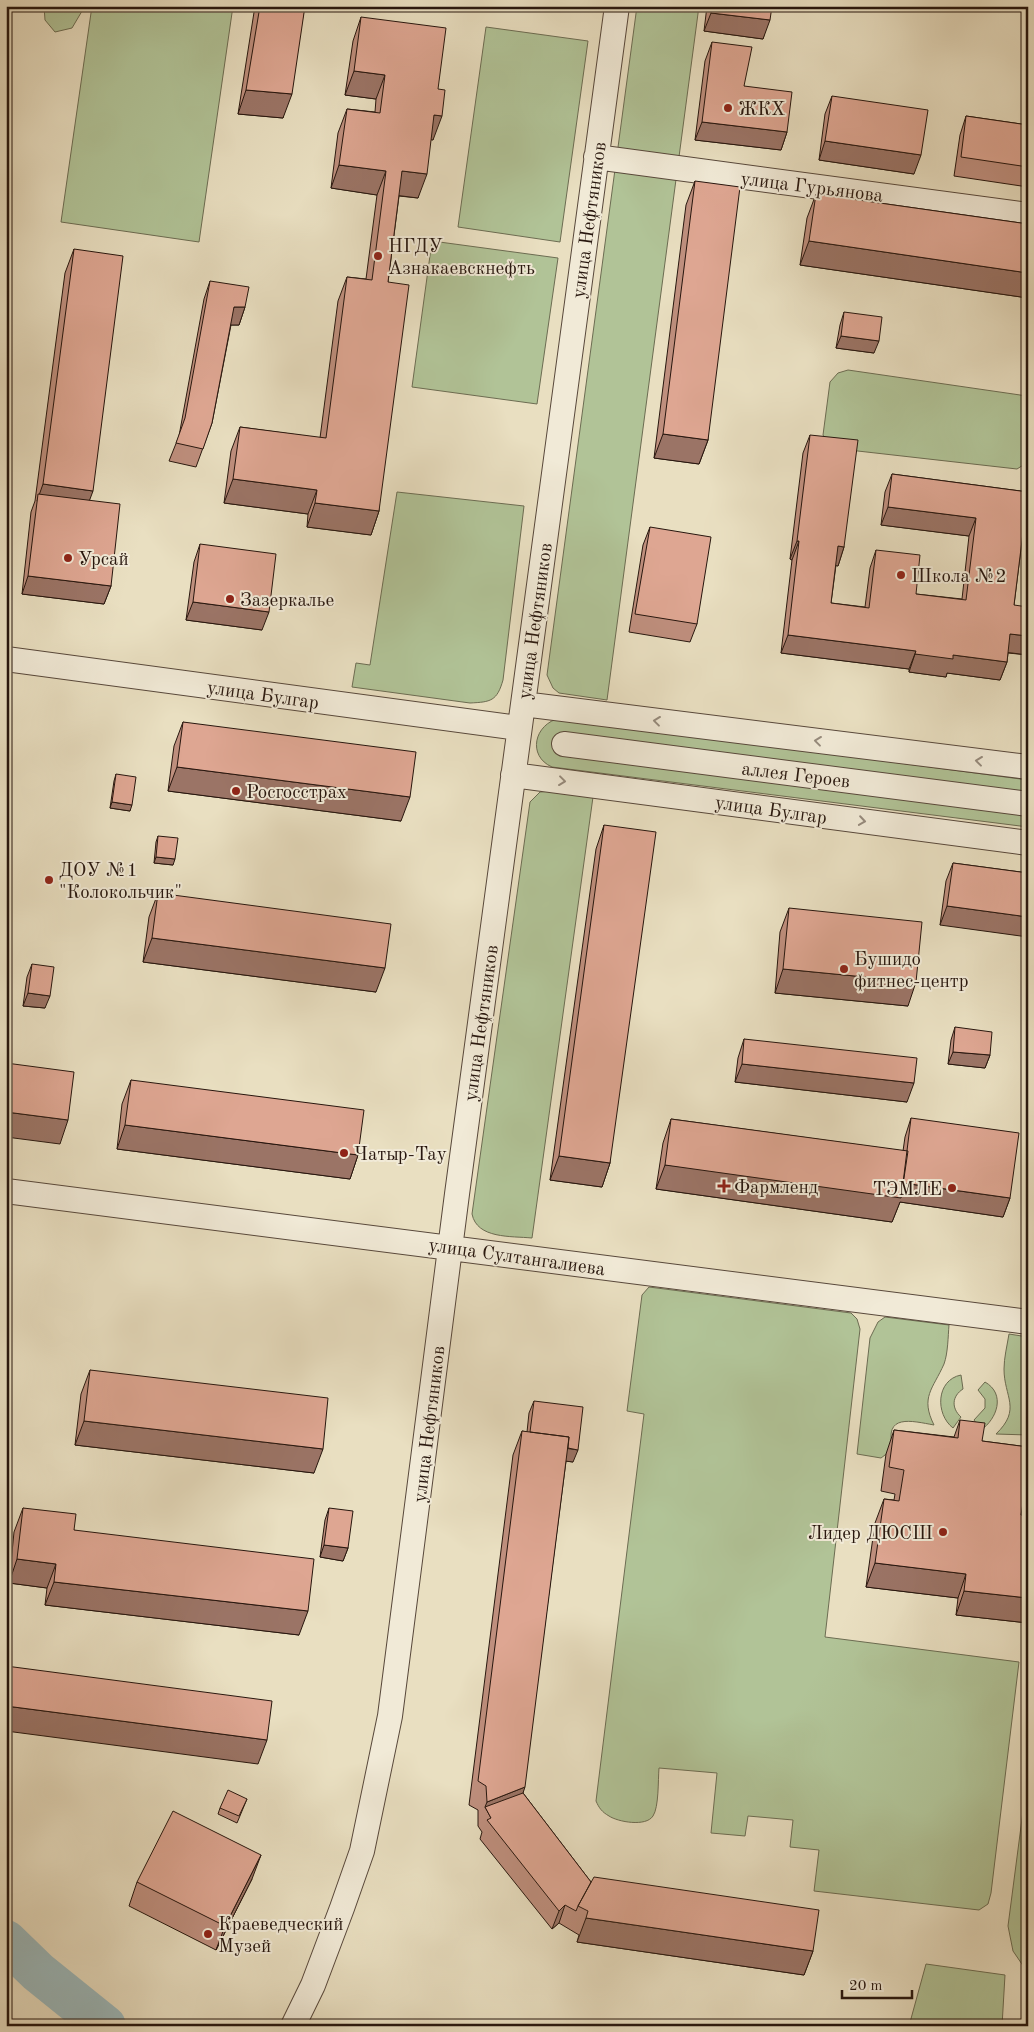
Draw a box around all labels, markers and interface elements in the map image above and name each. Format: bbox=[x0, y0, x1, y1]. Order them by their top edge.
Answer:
place label: ЖКХ bbox=[738, 101, 785, 120]
marker: ЖКХ bbox=[722, 102, 734, 114]
street label: улица Нефтяников bbox=[570, 141, 611, 300]
street label: улица Гурьянова bbox=[739, 170, 885, 207]
place label: НГДУ Азнакаевскнефть bbox=[388, 238, 535, 279]
marker: НГДУ Азнакаевскнефть bbox=[372, 250, 384, 262]
street label: улица Нефтяников bbox=[516, 542, 557, 701]
place label: Урсай bbox=[78, 551, 129, 570]
marker: Урсай bbox=[62, 552, 74, 564]
place label: Школа №2 bbox=[911, 568, 1007, 587]
marker: Школа №2 bbox=[895, 569, 907, 581]
place label: Зазеркалье bbox=[240, 592, 334, 611]
marker: Зазеркалье bbox=[224, 593, 236, 605]
street label: улица Булгар bbox=[205, 679, 320, 714]
one-way arrow bbox=[653, 716, 661, 727]
one-way arrow bbox=[814, 736, 822, 747]
one-way arrow bbox=[975, 756, 983, 767]
street label: аллея Героев bbox=[740, 760, 851, 793]
one-way arrow bbox=[558, 775, 566, 786]
place label: Росгосстрах bbox=[246, 784, 347, 803]
marker: Росгосстрах bbox=[230, 785, 242, 797]
street label: улица Булгар bbox=[713, 794, 828, 829]
one-way arrow bbox=[858, 815, 866, 826]
place label: ДОУ №1 "Колокольчик" bbox=[59, 862, 182, 903]
marker: ДОУ №1 "Колокольчик" bbox=[43, 874, 55, 886]
street label: улица Нефтяников bbox=[462, 944, 503, 1103]
place label: Бушидо фитнес-центр bbox=[854, 951, 969, 992]
marker: Бушидо фитнес-центр bbox=[838, 963, 850, 975]
place label: Чатыр-Тау bbox=[354, 1146, 447, 1165]
marker: Чатыр-Тау bbox=[338, 1147, 350, 1159]
place label: Фармленд bbox=[734, 1179, 819, 1198]
marker: Фармленд bbox=[718, 1180, 730, 1192]
place label: ТЭМЛЕ bbox=[872, 1181, 942, 1200]
marker: ТЭМЛЕ bbox=[946, 1182, 958, 1194]
street label: улица Султангалиева bbox=[427, 1237, 607, 1280]
street label: улица Нефтяников bbox=[411, 1345, 450, 1504]
place label: Лидер ДЮСШ bbox=[808, 1525, 933, 1544]
marker: Лидер ДЮСШ bbox=[937, 1526, 949, 1538]
place label: Краеведческий Музей bbox=[218, 1916, 343, 1957]
marker: Краеведческий Музей bbox=[202, 1928, 214, 1940]
scale bar bbox=[842, 1967, 912, 1999]
text: 20 m bbox=[849, 1979, 883, 1994]

